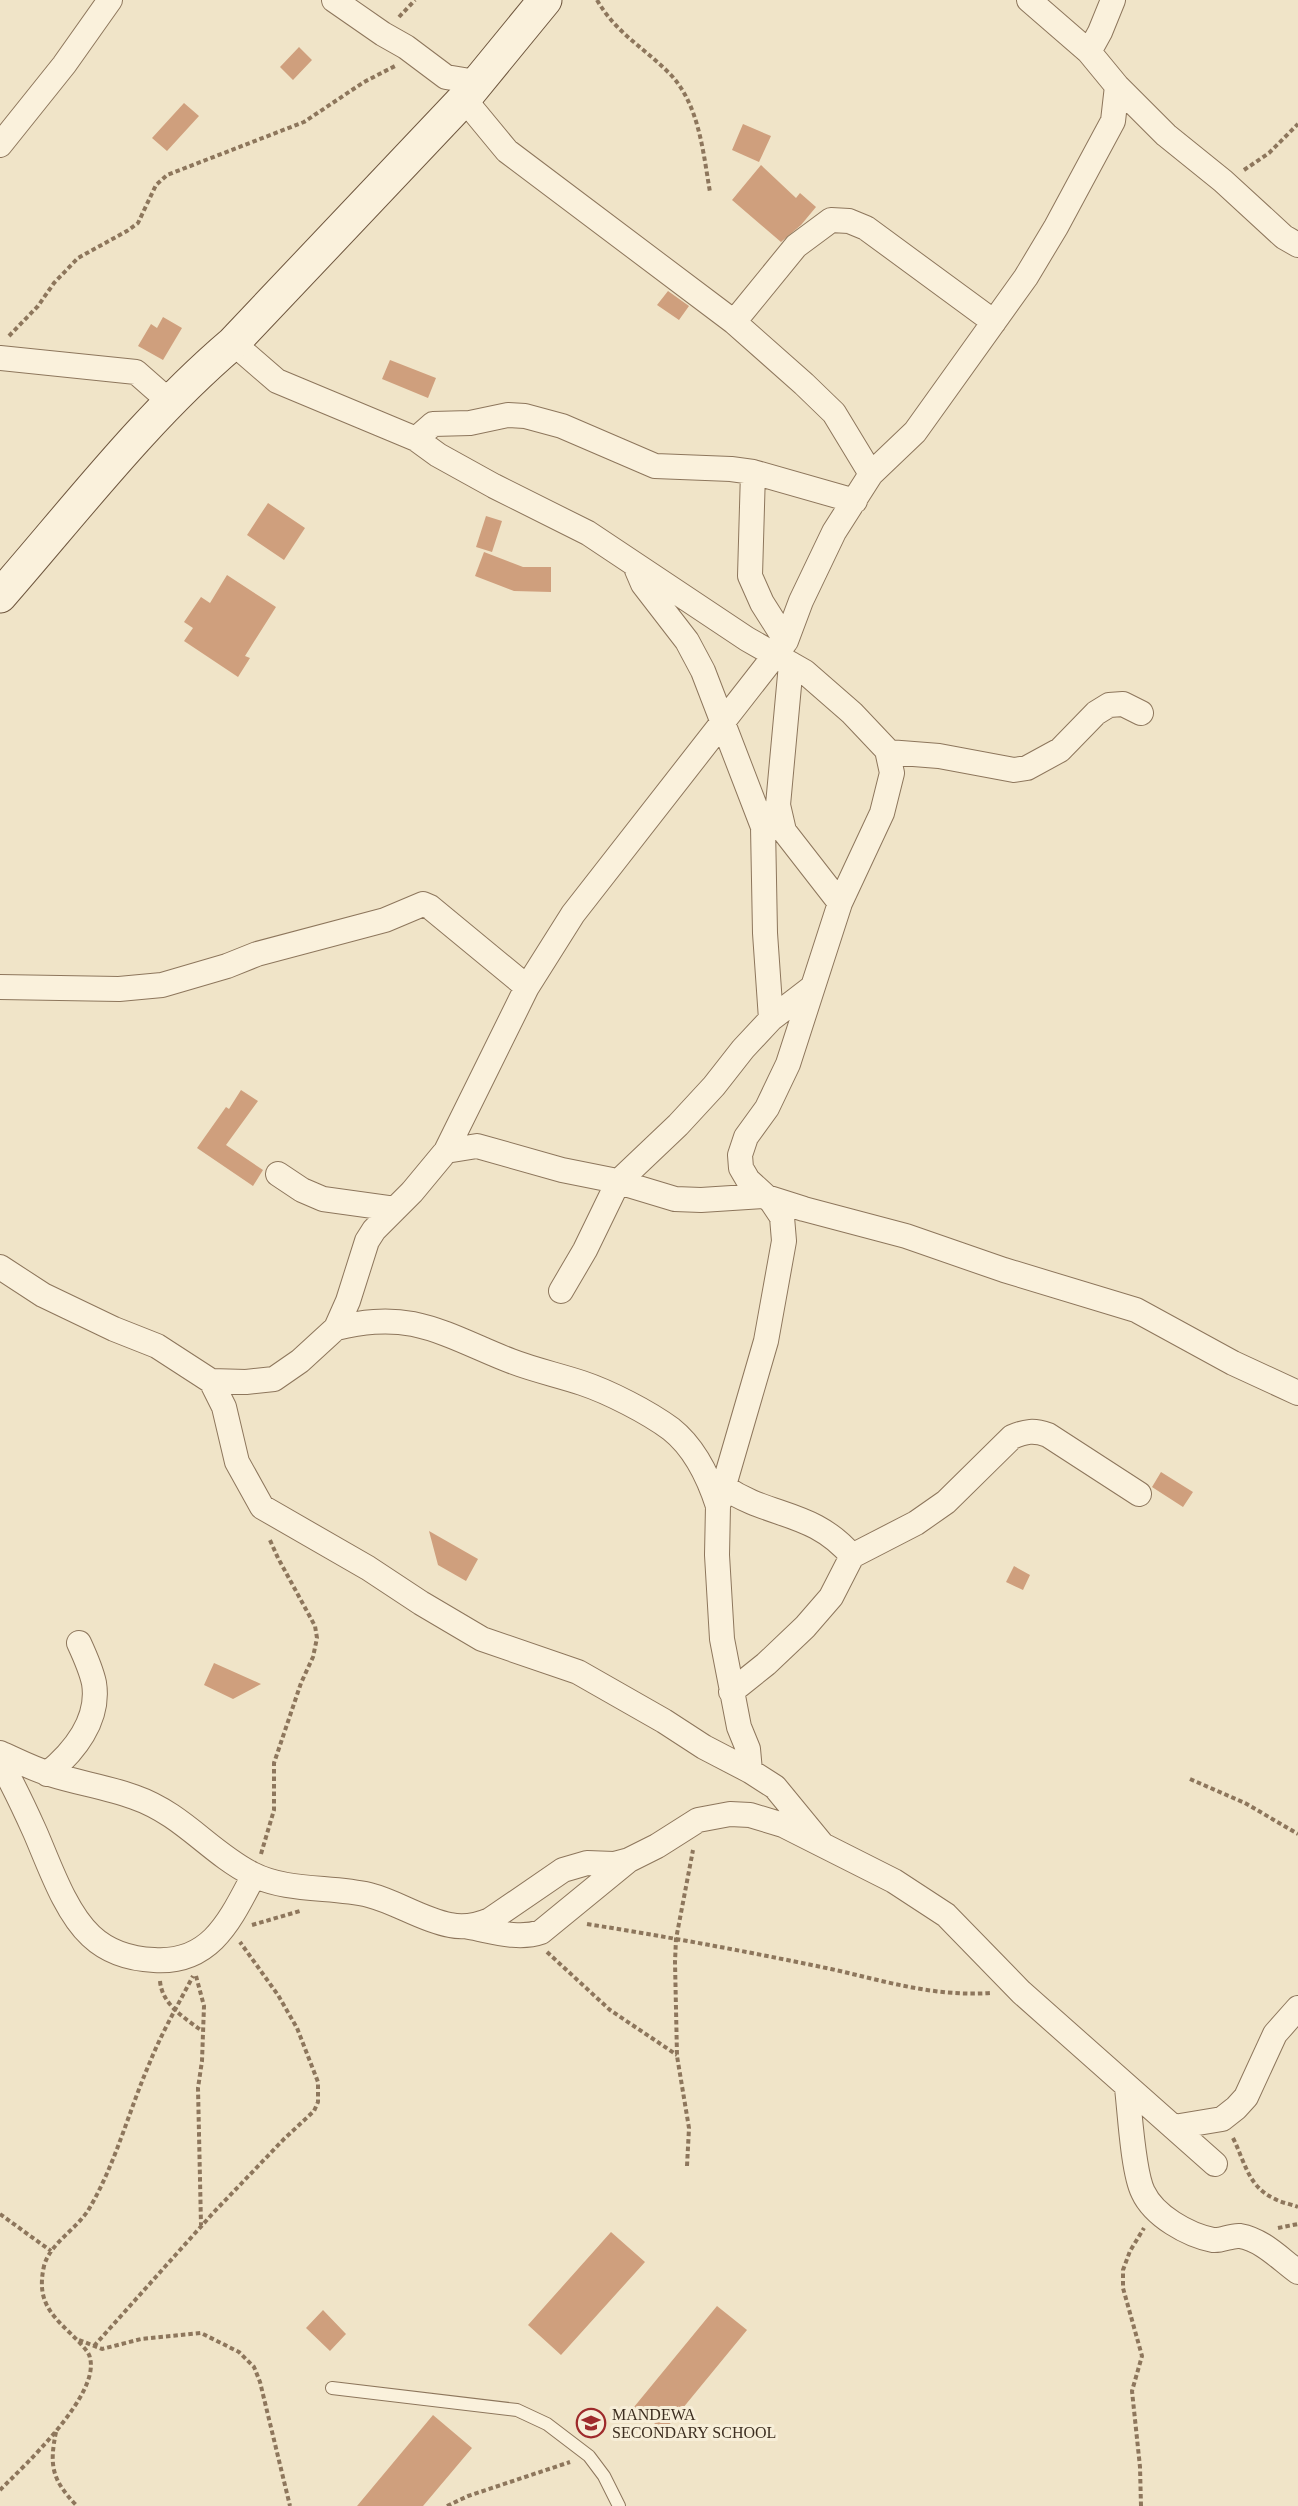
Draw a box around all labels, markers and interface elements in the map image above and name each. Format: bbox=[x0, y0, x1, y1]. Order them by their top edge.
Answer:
place label: MANDEWA SECONDARY SCHOOL bbox=[612, 2406, 776, 2441]
school or university icon: MANDEWA SECONDARY SCHOOL bbox=[575, 2407, 607, 2439]

